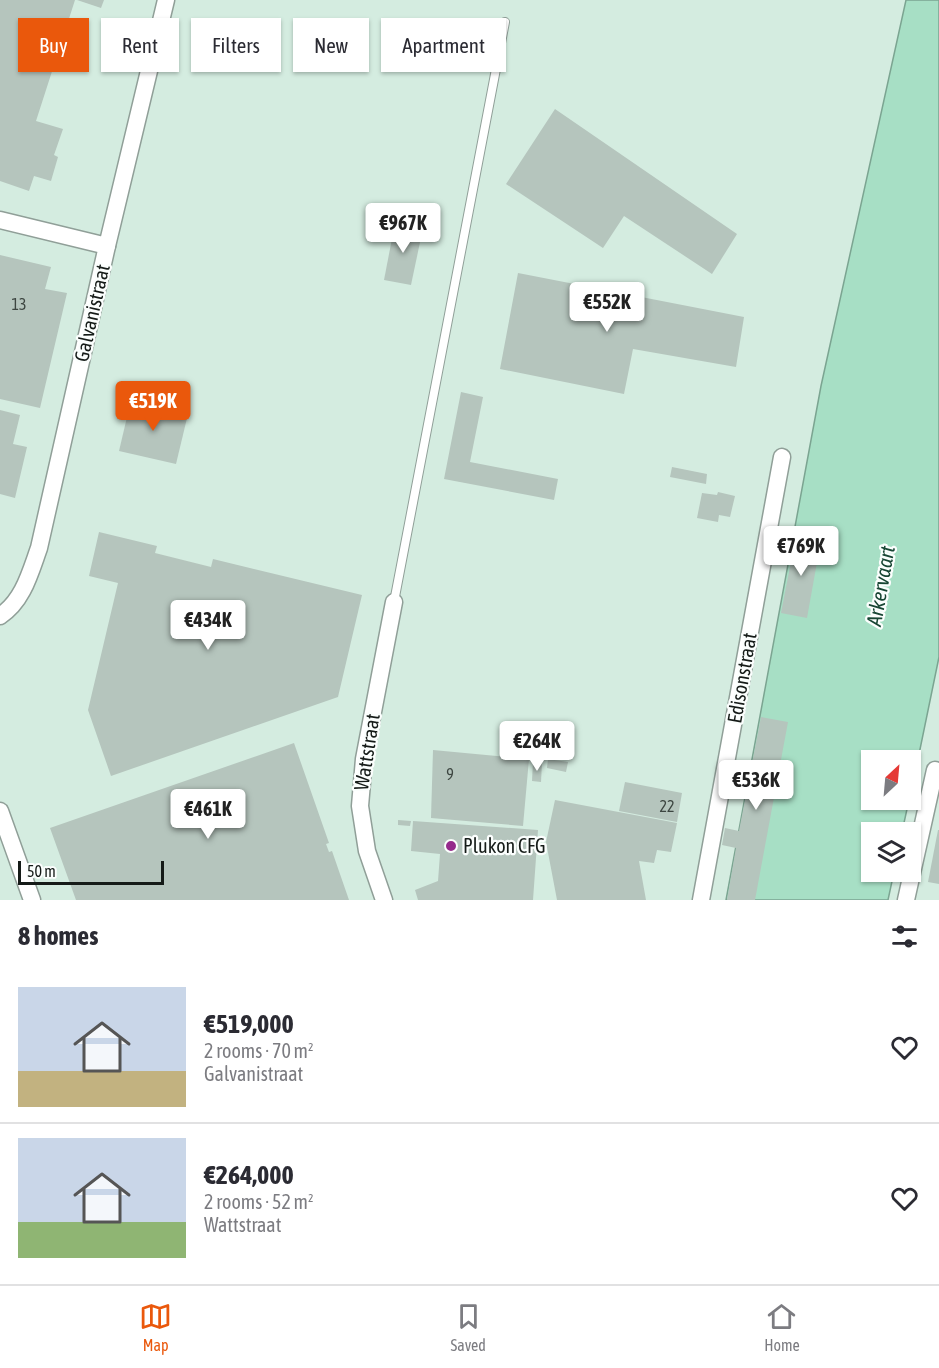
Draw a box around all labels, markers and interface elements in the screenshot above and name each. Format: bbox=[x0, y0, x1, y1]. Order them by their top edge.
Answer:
chip: Buy bbox=[18, 18, 89, 72]
chip: Rent bbox=[101, 18, 179, 72]
chip: Filters bbox=[191, 18, 281, 72]
chip: New bbox=[293, 18, 369, 72]
chip: Apartment bbox=[381, 18, 506, 72]
pin: €967K bbox=[361, 203, 445, 254]
text: €967K bbox=[380, 211, 427, 234]
street label: Galvanistraat bbox=[69, 262, 114, 364]
pin: €552K bbox=[565, 282, 649, 333]
text: €552K bbox=[584, 290, 631, 313]
house number: 13 bbox=[11, 295, 27, 313]
pin: €519K bbox=[111, 381, 195, 432]
text: €519K bbox=[130, 389, 177, 412]
pin: €769K bbox=[759, 526, 843, 577]
text: €769K bbox=[778, 534, 825, 557]
water label: Arkervaart bbox=[861, 544, 899, 629]
pin: €434K bbox=[166, 600, 250, 651]
text: €434K bbox=[185, 608, 232, 631]
street label: Edisonstraat bbox=[722, 631, 761, 725]
street label: Wattstraat bbox=[349, 712, 384, 792]
pin: €264K bbox=[495, 721, 579, 772]
text: €264K bbox=[514, 729, 561, 752]
north arrow bbox=[861, 750, 921, 810]
map controls bbox=[861, 750, 921, 882]
pin: €536K bbox=[714, 760, 798, 811]
house number: 9 bbox=[446, 765, 454, 783]
text: €536K bbox=[733, 768, 780, 791]
pin: €461K bbox=[166, 789, 250, 840]
text: €461K bbox=[185, 797, 232, 820]
house number: 22 bbox=[659, 797, 675, 815]
button: layers bbox=[861, 822, 921, 882]
place label: Plukon CFG bbox=[463, 834, 546, 857]
marker: Plukon CFG bbox=[444, 839, 458, 853]
scale bar bbox=[18, 858, 164, 886]
text: 50 m bbox=[27, 862, 56, 880]
icon: filters bbox=[888, 920, 921, 953]
text: 8 homes bbox=[18, 921, 98, 951]
text: €519,000 bbox=[204, 1009, 294, 1039]
icon: home bbox=[66, 1011, 138, 1083]
icon: heart bbox=[888, 1031, 921, 1064]
text: 2 rooms · 70 m² bbox=[204, 1039, 314, 1062]
text: Galvanistraat bbox=[204, 1062, 303, 1085]
text: €264,000 bbox=[204, 1160, 294, 1190]
icon: home bbox=[66, 1162, 138, 1234]
icon: heart bbox=[888, 1182, 921, 1215]
text: 2 rooms · 52 m² bbox=[204, 1190, 314, 1213]
text: Wattstraat bbox=[204, 1213, 281, 1236]
tab: Map bbox=[139, 1300, 172, 1354]
tab: Saved bbox=[450, 1300, 486, 1354]
tab: Home bbox=[764, 1300, 800, 1354]

